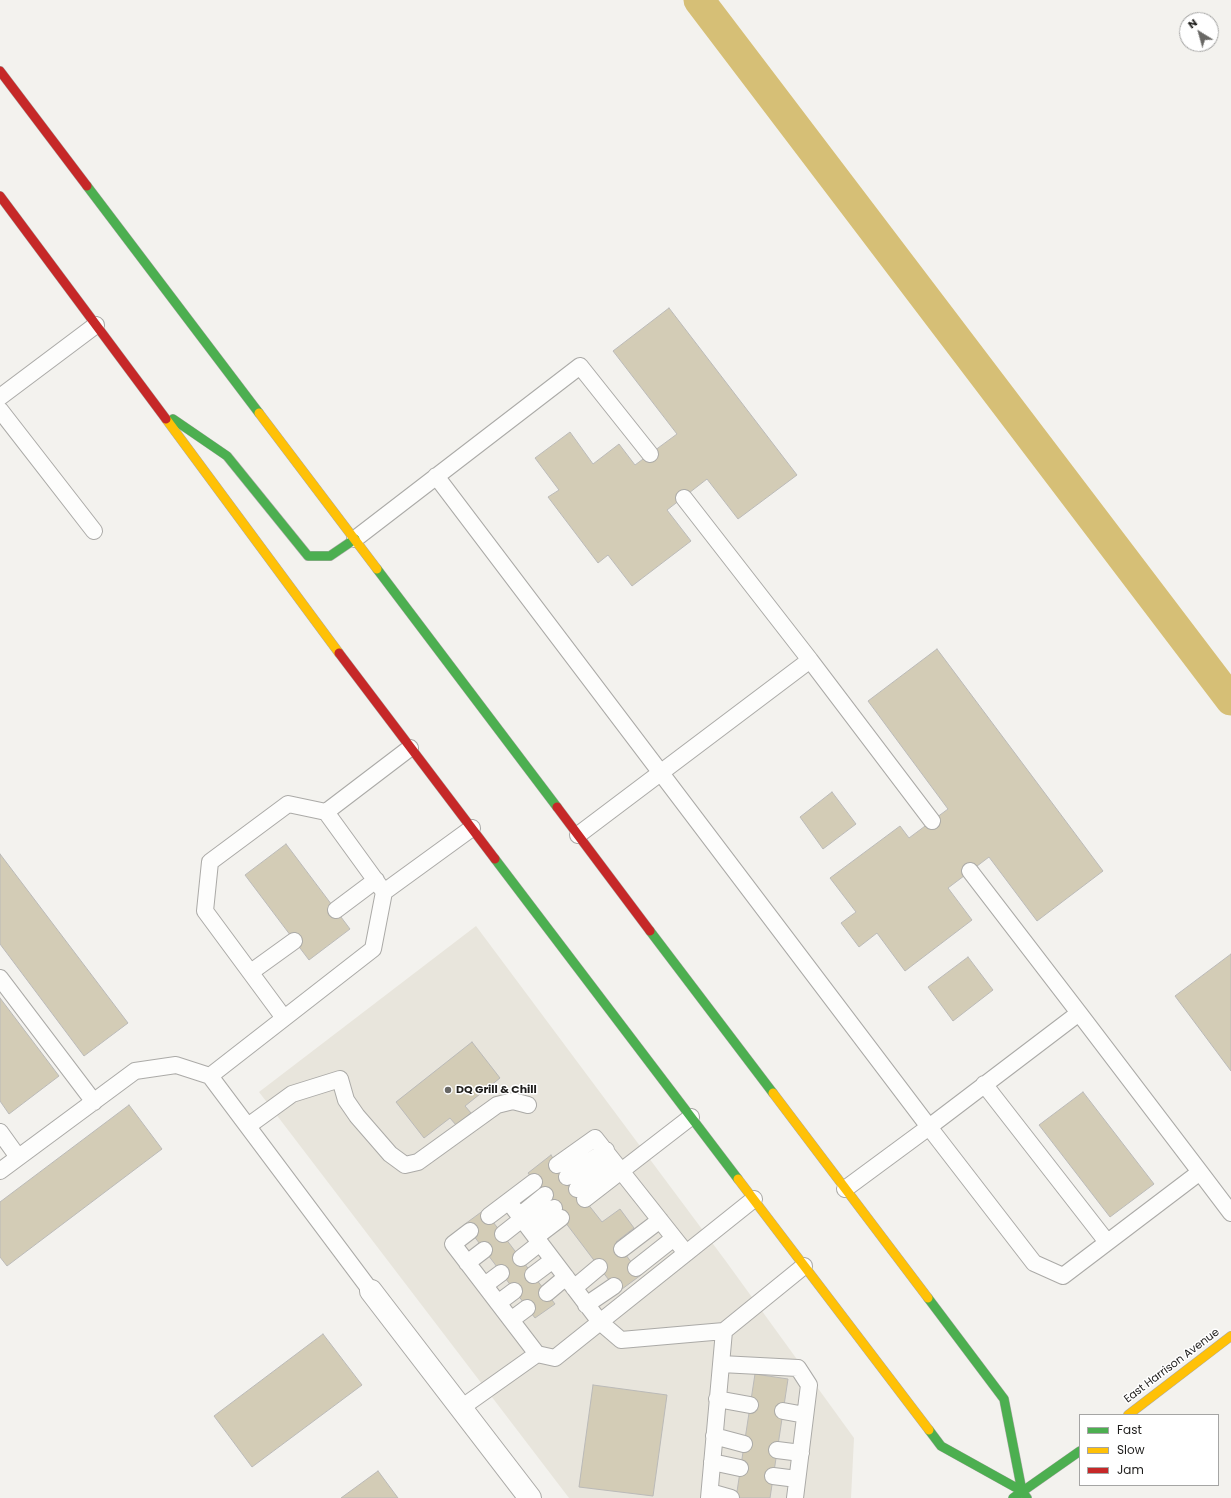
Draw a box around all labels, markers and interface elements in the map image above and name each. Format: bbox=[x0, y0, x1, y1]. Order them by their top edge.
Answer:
north arrow bbox=[1179, 12, 1219, 52]
text: N bbox=[1184, 14, 1201, 32]
place label: DQ Grill & Chill bbox=[456, 1083, 537, 1097]
marker: DQ Grill & Chill bbox=[443, 1085, 453, 1095]
street label: East Harrison Avenue bbox=[1122, 1326, 1222, 1406]
legend bbox=[1079, 1414, 1219, 1486]
text: Fast bbox=[1117, 1421, 1142, 1438]
text: Slow bbox=[1117, 1441, 1145, 1458]
text: Jam bbox=[1117, 1461, 1144, 1478]

